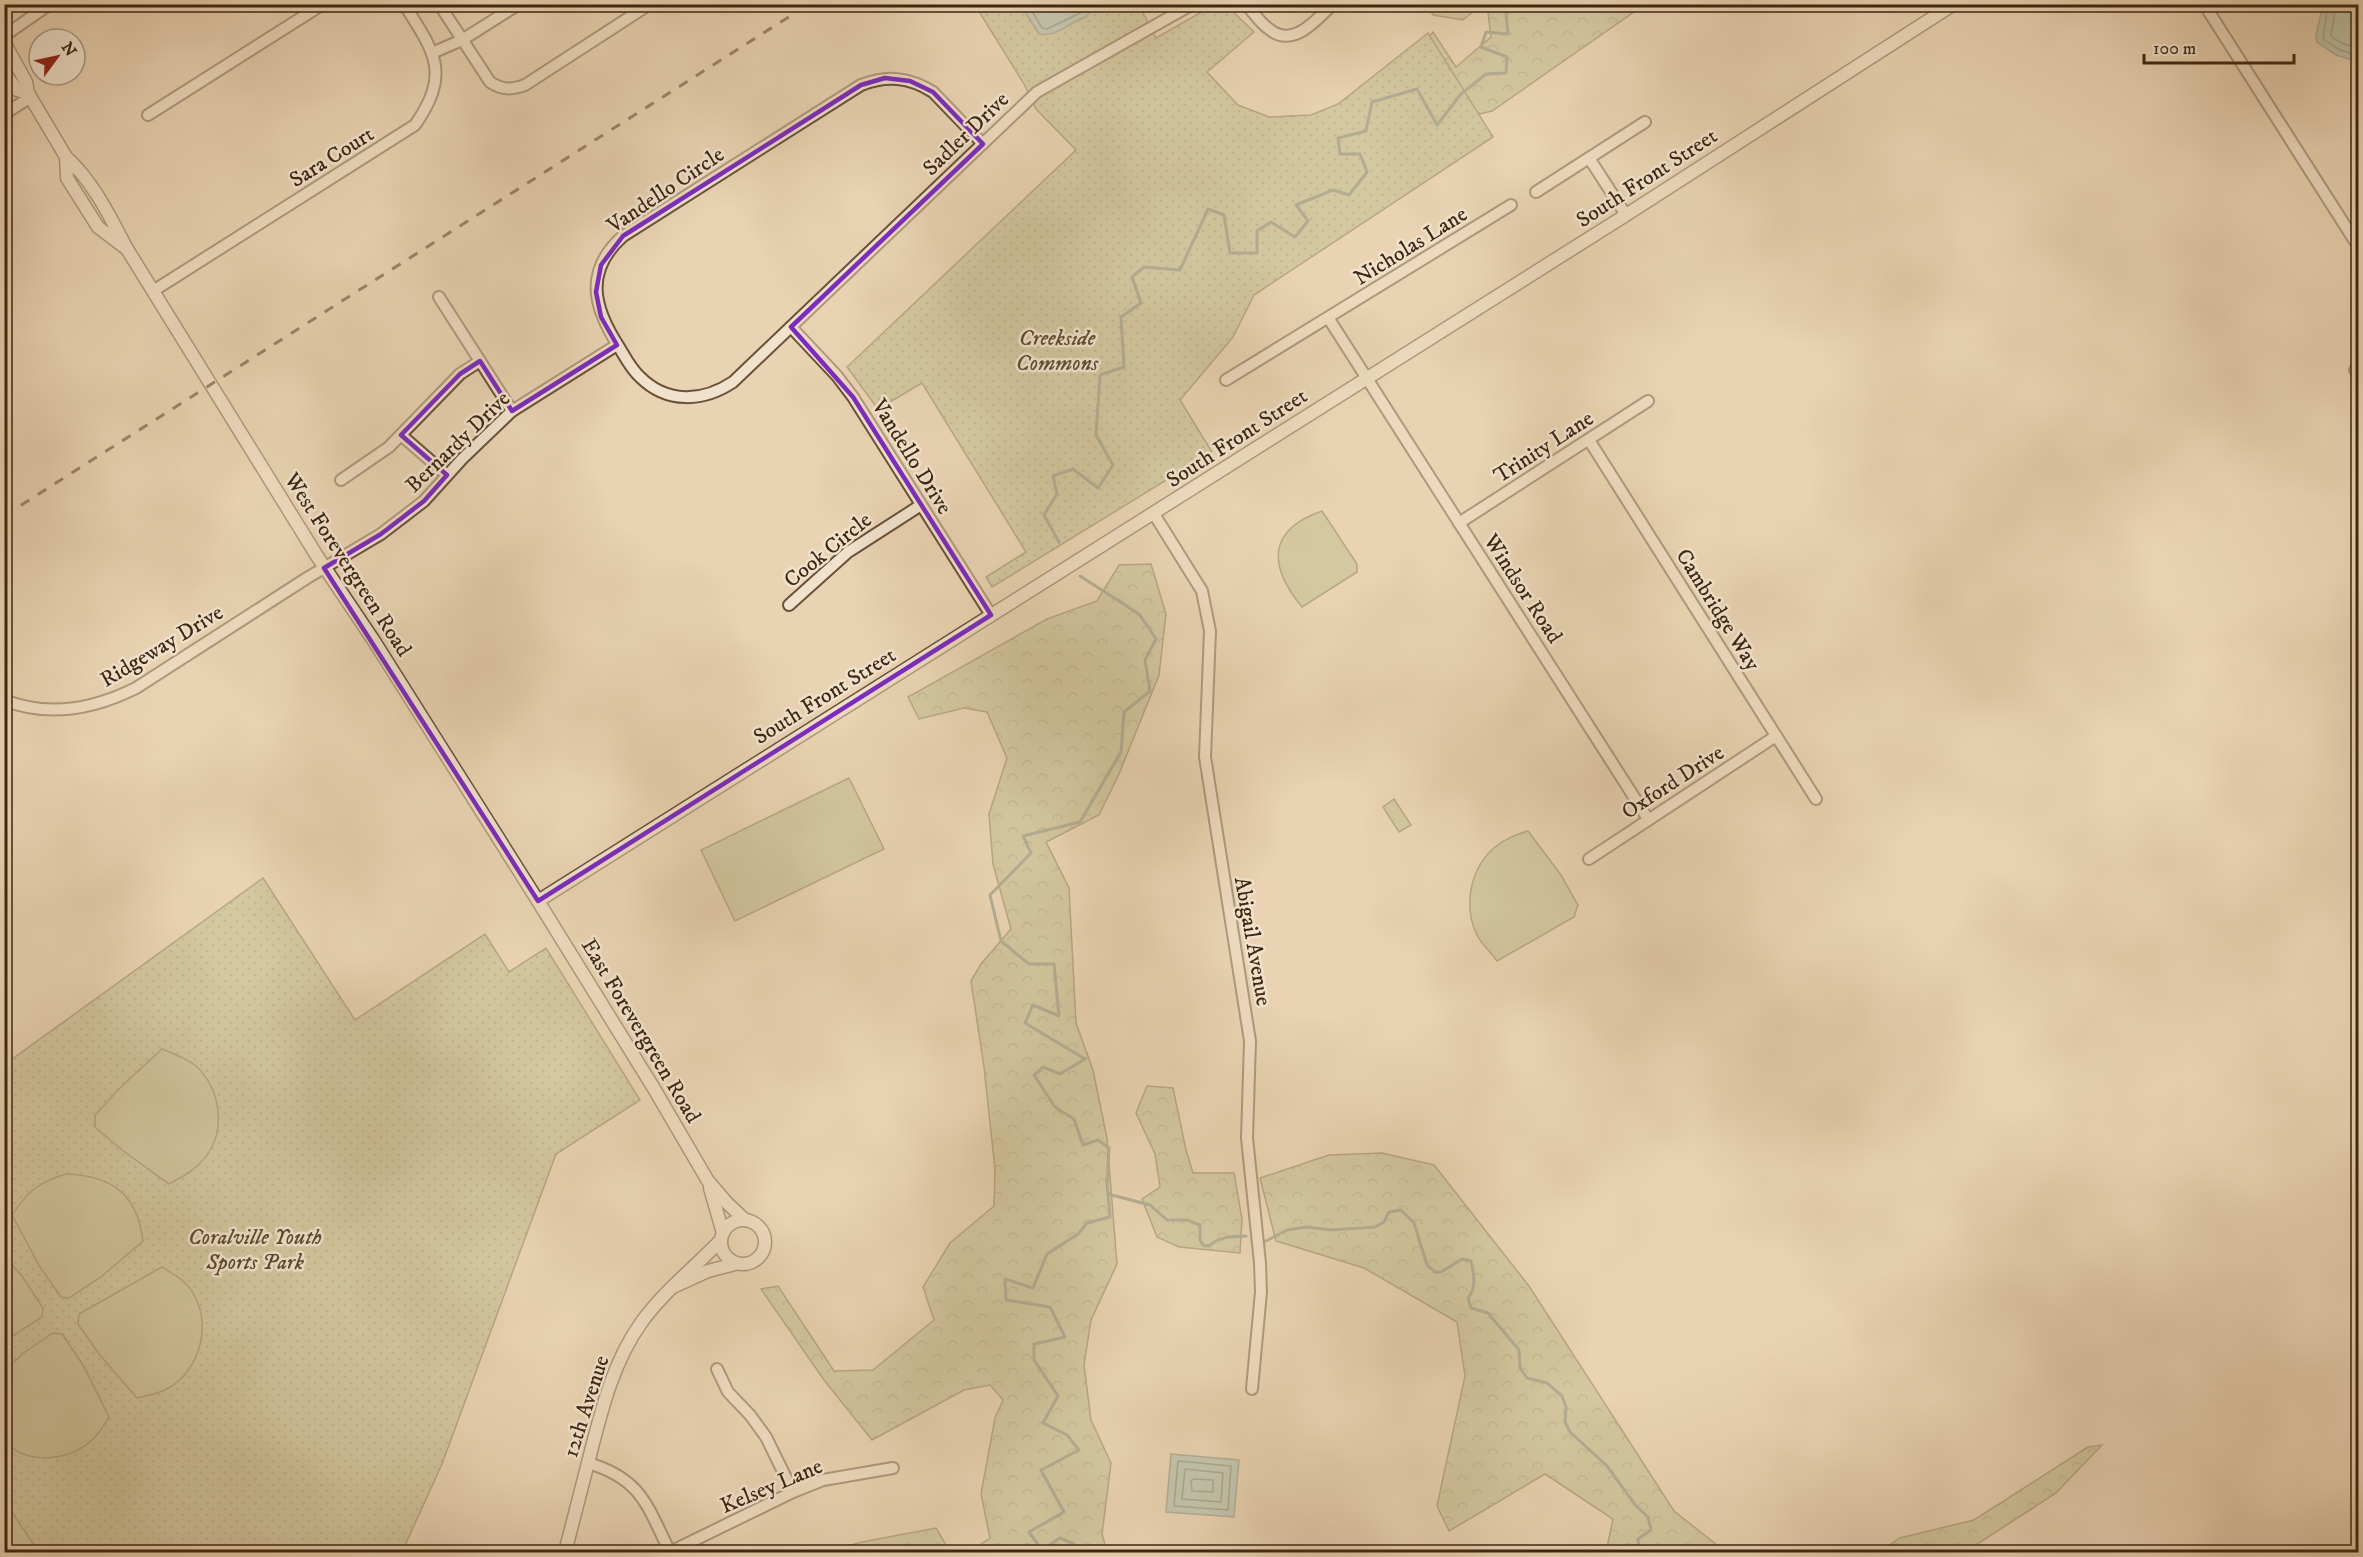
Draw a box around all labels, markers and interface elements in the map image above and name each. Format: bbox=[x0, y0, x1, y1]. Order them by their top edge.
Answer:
north arrow bbox=[27, 27, 87, 87]
scale bar bbox=[2144, 27, 2294, 65]
text: N bbox=[57, 38, 81, 60]
text: 100 m bbox=[2153, 38, 2196, 60]
street label: Sadler Drive bbox=[917, 86, 1015, 182]
street label: Sara Court bbox=[285, 121, 379, 194]
street label: South Front Street bbox=[1571, 123, 1722, 234]
street label: Vandello Circle bbox=[601, 141, 730, 240]
street label: Nicholas Lane bbox=[1349, 201, 1472, 292]
park label: Creekside Commons bbox=[1016, 325, 1100, 377]
street label: South Front Street bbox=[1161, 383, 1312, 494]
street label: Bernardy Drive bbox=[400, 385, 516, 499]
street label: Vandello Drive bbox=[865, 393, 958, 519]
street label: Trinity Lane bbox=[1489, 405, 1599, 489]
street label: West Forevergreen Road bbox=[278, 467, 417, 662]
street label: Cook Circle bbox=[779, 507, 877, 594]
street label: Windsor Road bbox=[1477, 528, 1568, 648]
street label: Cambridge Way bbox=[1670, 544, 1766, 676]
street label: Ridgeway Drive bbox=[95, 599, 228, 694]
street label: South Front Street bbox=[749, 642, 901, 751]
street label: Oxford Drive bbox=[1617, 739, 1729, 825]
street label: Abigail Avenue bbox=[1228, 875, 1277, 1008]
street label: East Forevergreen Road bbox=[575, 934, 707, 1128]
park label: Coralville Youth Sports Park bbox=[188, 1224, 322, 1276]
street label: 12th Avenue bbox=[557, 1352, 616, 1461]
street label: Kelsey Lane bbox=[716, 1453, 827, 1520]

